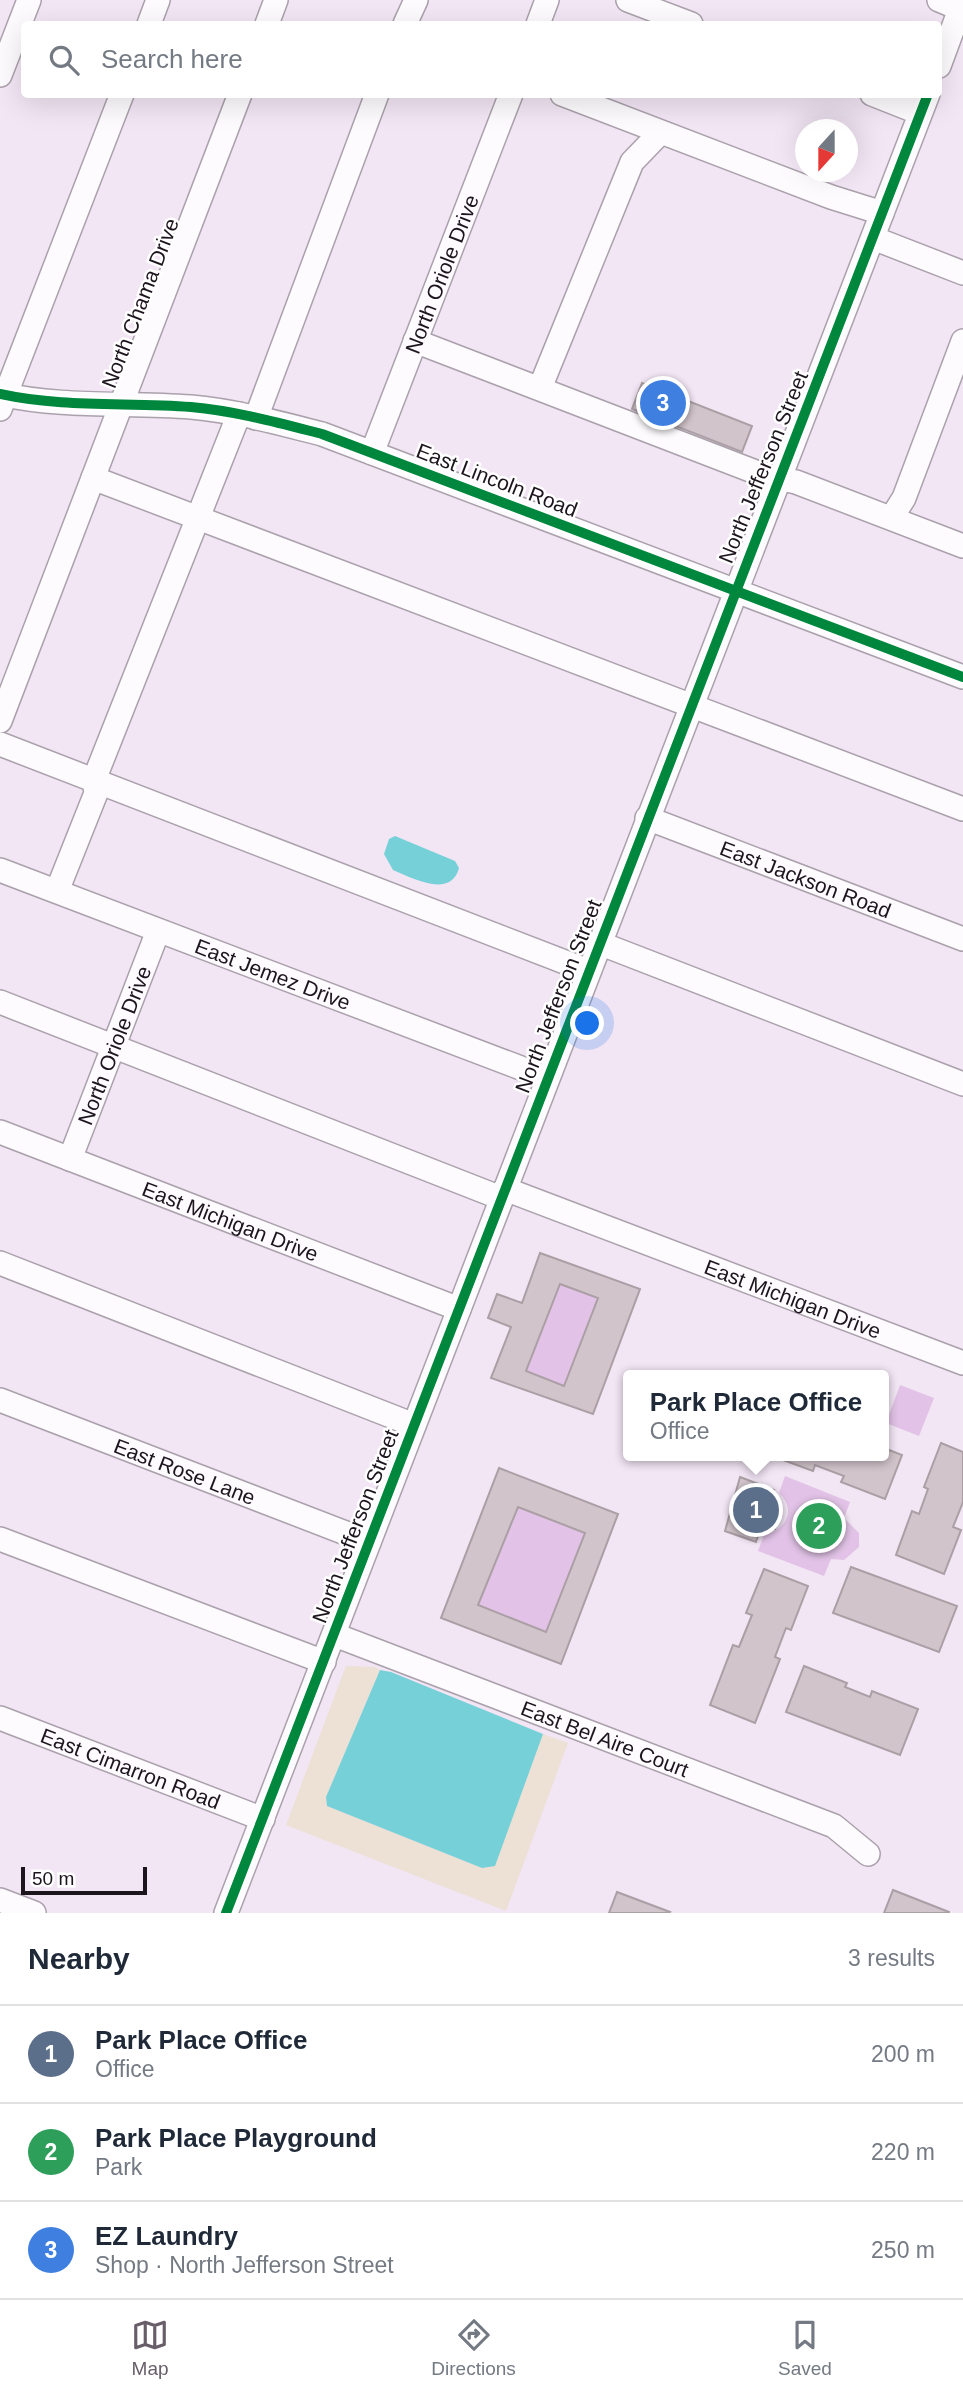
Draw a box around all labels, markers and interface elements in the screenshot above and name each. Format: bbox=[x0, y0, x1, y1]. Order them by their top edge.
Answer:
search box bbox=[21, 21, 942, 98]
icon: search bbox=[45, 41, 83, 79]
text: Search here bbox=[101, 44, 243, 74]
north arrow bbox=[795, 119, 858, 182]
street label: North Oriole Drive bbox=[400, 191, 482, 357]
street label: North Chama Drive bbox=[97, 215, 183, 391]
street label: North Jefferson Street bbox=[714, 367, 812, 566]
pin: 3 bbox=[640, 377, 686, 429]
street label: East Lincoln Road bbox=[413, 439, 581, 521]
street label: East Jackson Road bbox=[717, 836, 894, 922]
street label: North Jefferson Street bbox=[511, 896, 606, 1096]
street label: East Jemez Drive bbox=[192, 934, 354, 1014]
street label: North Oriole Drive bbox=[73, 963, 155, 1128]
your location bbox=[570, 1006, 604, 1040]
street label: East Michigan Drive bbox=[139, 1177, 322, 1265]
street label: East Michigan Drive bbox=[701, 1254, 884, 1342]
popup bbox=[623, 1370, 889, 1461]
text: Park Place Office bbox=[650, 1387, 862, 1417]
text: Office bbox=[650, 1418, 709, 1444]
street label: North Jefferson Street bbox=[308, 1426, 403, 1626]
street label: East Rose Lane bbox=[111, 1434, 259, 1509]
pin: 1 bbox=[733, 1484, 779, 1536]
pin: 2 bbox=[796, 1500, 842, 1552]
street label: East Bel Aire Court bbox=[518, 1696, 692, 1781]
street label: East Cimarron Road bbox=[38, 1723, 224, 1813]
scale bar bbox=[21, 1864, 147, 1896]
text: 50 m bbox=[32, 1868, 74, 1889]
text: Nearby bbox=[28, 1942, 130, 1975]
text: 3 results bbox=[848, 1945, 935, 1971]
text: Park Place Office bbox=[95, 2025, 307, 2055]
text: 1 bbox=[45, 2041, 57, 2067]
text: 200 m bbox=[871, 2041, 935, 2067]
text: Office bbox=[95, 2056, 155, 2082]
text: Park Place Playground bbox=[95, 2123, 377, 2153]
text: 2 bbox=[45, 2139, 57, 2165]
text: 220 m bbox=[871, 2139, 935, 2165]
text: Park bbox=[95, 2154, 142, 2180]
text: EZ Laundry bbox=[95, 2221, 238, 2251]
text: 3 bbox=[45, 2237, 57, 2263]
text: 250 m bbox=[871, 2237, 935, 2263]
text: Shop · North Jefferson Street bbox=[95, 2252, 394, 2278]
tab: Map bbox=[131, 2316, 169, 2380]
tab: Directions bbox=[431, 2316, 516, 2380]
tab: Saved bbox=[778, 2316, 832, 2380]

